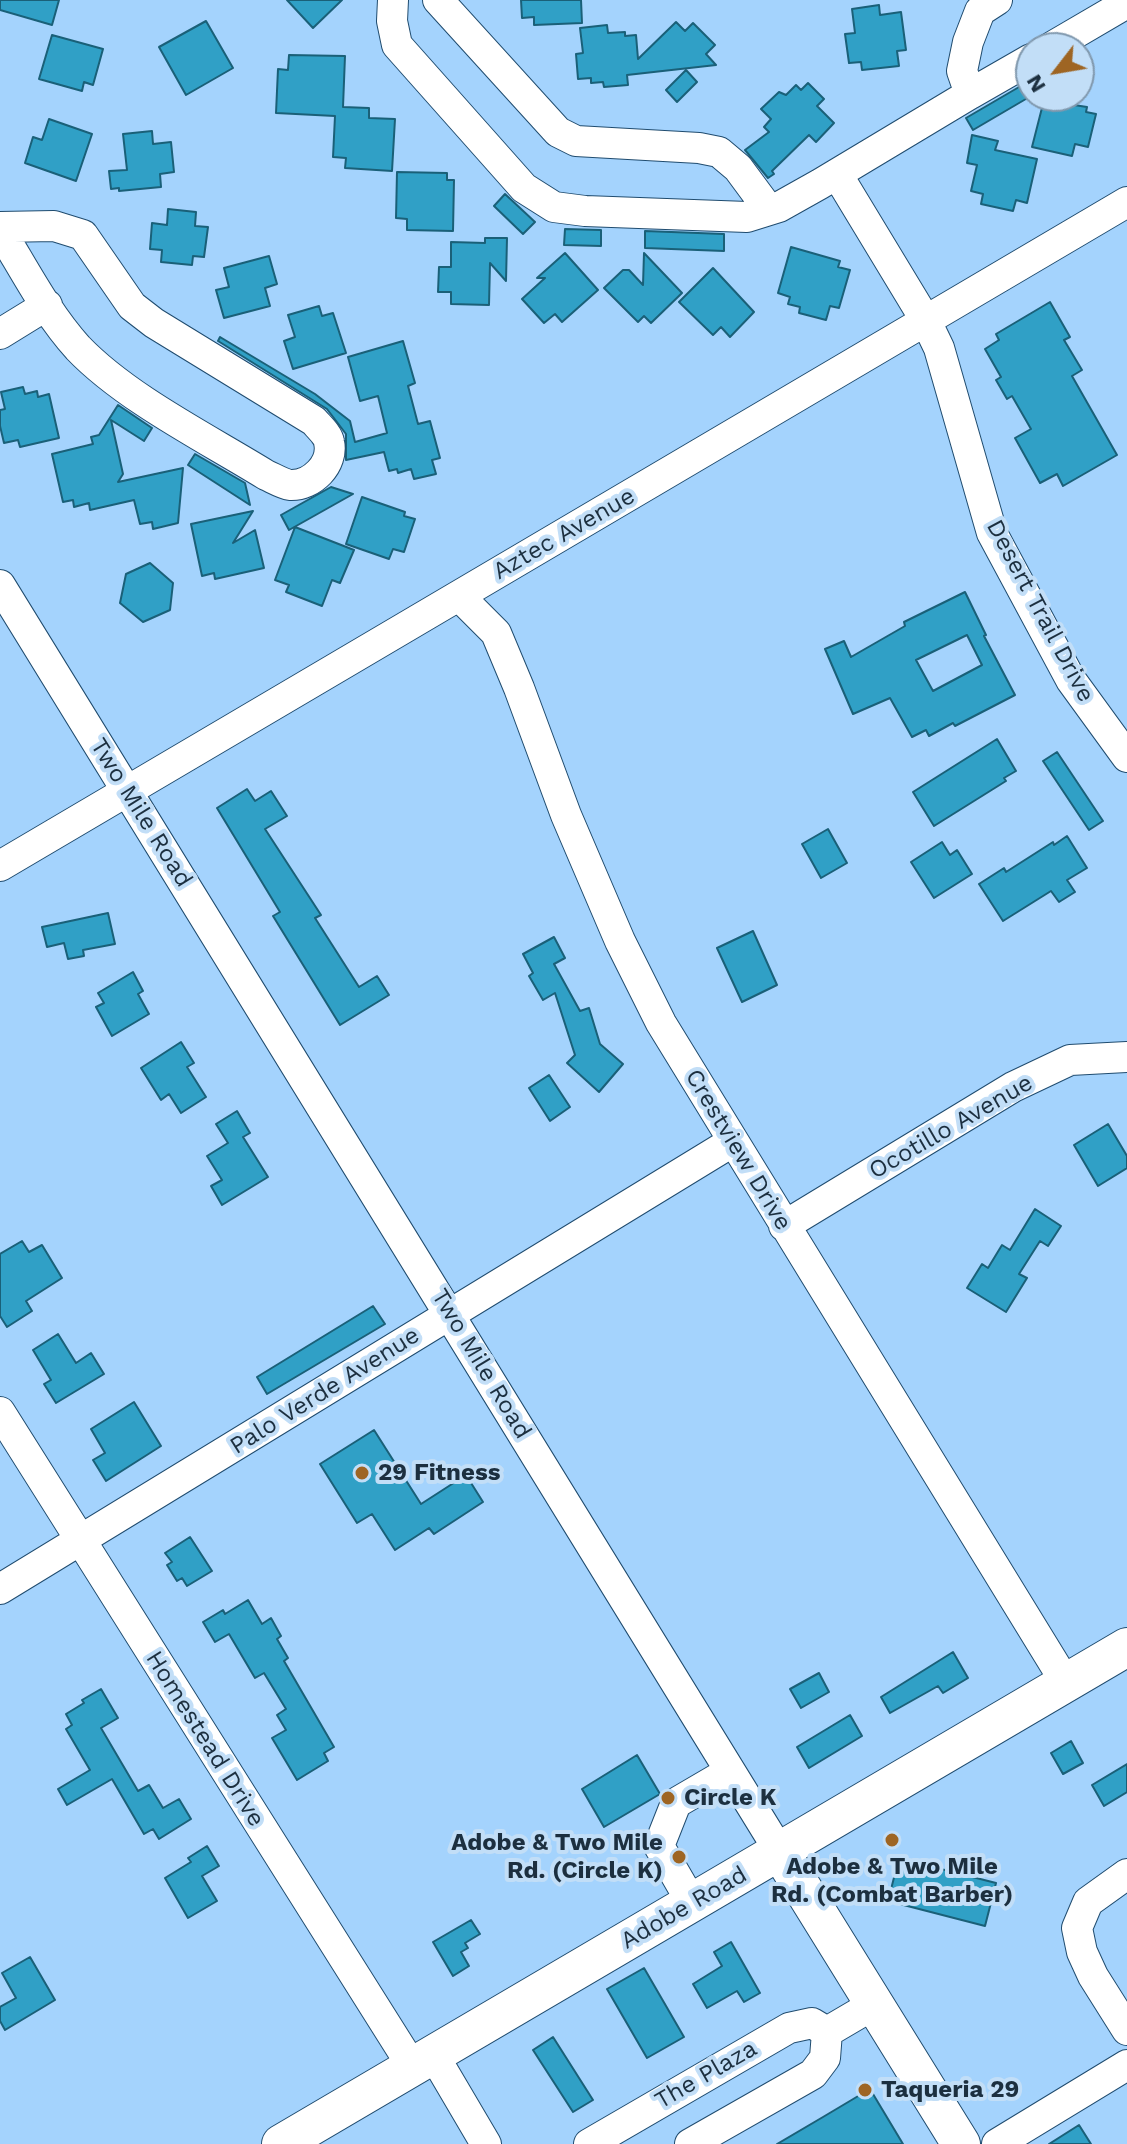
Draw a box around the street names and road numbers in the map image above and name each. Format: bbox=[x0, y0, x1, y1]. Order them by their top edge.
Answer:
street label: Aztec Avenue bbox=[488, 482, 640, 586]
street label: Desert Trail Drive bbox=[980, 515, 1100, 707]
street label: Two Mile Road bbox=[84, 733, 198, 893]
street label: Crestview Drive bbox=[679, 1064, 797, 1236]
street label: Ocotillo Avenue bbox=[864, 1068, 1038, 1186]
street label: Two Mile Road bbox=[425, 1284, 537, 1444]
street label: Palo Verde Avenue bbox=[225, 1321, 425, 1461]
street label: Homestead Drive bbox=[139, 1646, 271, 1832]
street label: Adobe Road bbox=[616, 1860, 752, 1956]
street label: The Plaza bbox=[650, 2034, 762, 2116]

